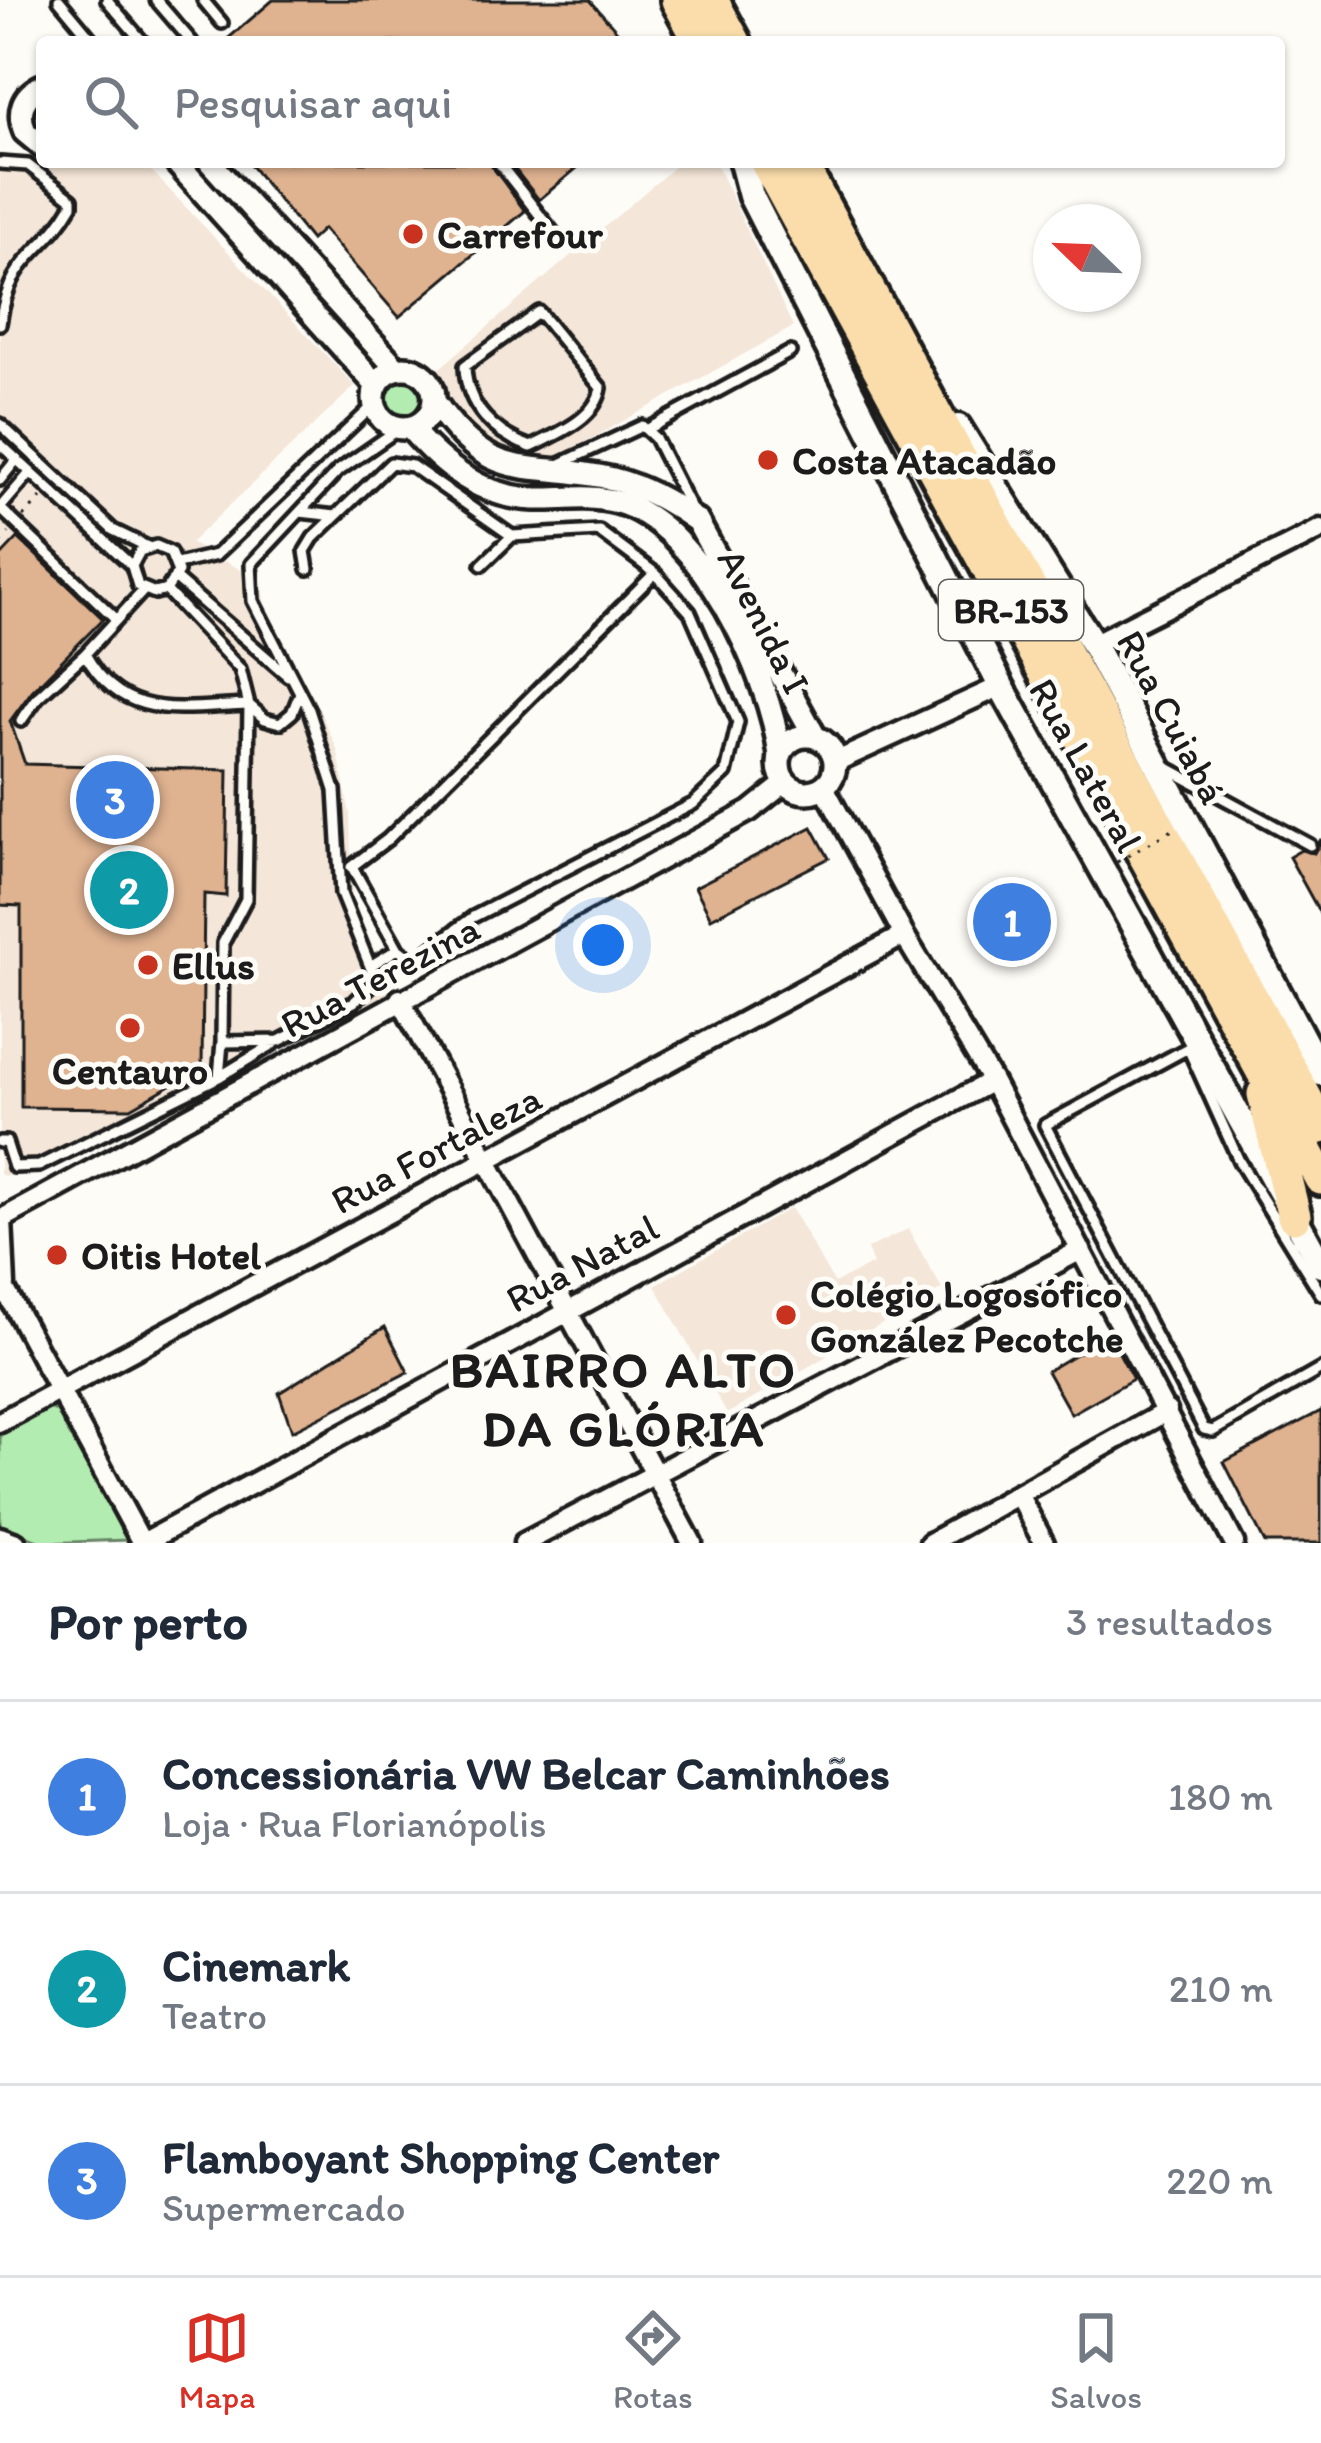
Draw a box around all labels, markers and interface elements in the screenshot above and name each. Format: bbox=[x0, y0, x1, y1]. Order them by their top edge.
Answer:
search box bbox=[36, 36, 1285, 168]
icon: search bbox=[78, 69, 144, 135]
text: Pesquisar aqui bbox=[174, 75, 452, 129]
north arrow bbox=[1033, 204, 1141, 312]
place label: Carrefour bbox=[437, 211, 603, 258]
marker: Carrefour bbox=[400, 221, 426, 247]
place label: Costa Atacadão bbox=[792, 437, 1056, 484]
marker: Costa Atacadão bbox=[755, 447, 781, 473]
street label: Avenida I bbox=[708, 541, 820, 701]
road number: BR-153 bbox=[939, 580, 1083, 640]
street label: Rua Cuiabá bbox=[1107, 622, 1237, 812]
street label: Rua Lateral bbox=[1019, 670, 1153, 860]
pin: 3 bbox=[76, 755, 154, 845]
pin: 2 bbox=[90, 845, 168, 935]
pin: 1 bbox=[973, 877, 1051, 967]
street label: Rua Terezina bbox=[273, 904, 487, 1048]
your location bbox=[573, 915, 633, 975]
place label: Ellus bbox=[172, 942, 255, 989]
marker: Ellus bbox=[135, 952, 161, 978]
marker: Centauro bbox=[117, 1015, 143, 1041]
place label: Centauro bbox=[52, 1047, 208, 1094]
street label: Rua Fortaleza bbox=[323, 1074, 549, 1224]
street label: Rua Natal bbox=[498, 1203, 666, 1323]
place label: Oitis Hotel bbox=[81, 1232, 262, 1279]
marker: Oitis Hotel bbox=[44, 1242, 70, 1268]
place label: Colégio Logosófico González Pecotche bbox=[810, 1270, 1124, 1362]
marker: Colégio Logosófico González Pecotche bbox=[773, 1302, 799, 1328]
district label: BAIRRO ALTO DA GLÓRIA bbox=[450, 1339, 798, 1459]
text: Por perto bbox=[48, 1591, 248, 1652]
text: 3 resultados bbox=[1066, 1598, 1273, 1645]
text: Concessionária VW Belcar Caminhões bbox=[162, 1746, 890, 1800]
text: 1 bbox=[78, 1773, 96, 1820]
text: 180 m bbox=[1168, 1773, 1273, 1820]
text: Loja · Rua Florianópolis bbox=[162, 1800, 547, 1847]
text: Cinemark bbox=[162, 1938, 350, 1992]
text: 2 bbox=[77, 1965, 97, 2012]
text: 210 m bbox=[1169, 1965, 1273, 2012]
text: Teatro bbox=[162, 1992, 267, 2039]
text: Flamboyant Shopping Center bbox=[162, 2130, 719, 2184]
text: 3 bbox=[76, 2157, 98, 2204]
text: 220 m bbox=[1166, 2157, 1273, 2204]
text: Supermercado bbox=[162, 2184, 406, 2231]
tab: Mapa bbox=[179, 2305, 256, 2416]
tab: Rotas bbox=[613, 2305, 693, 2416]
tab: Salvos bbox=[1050, 2305, 1142, 2416]

